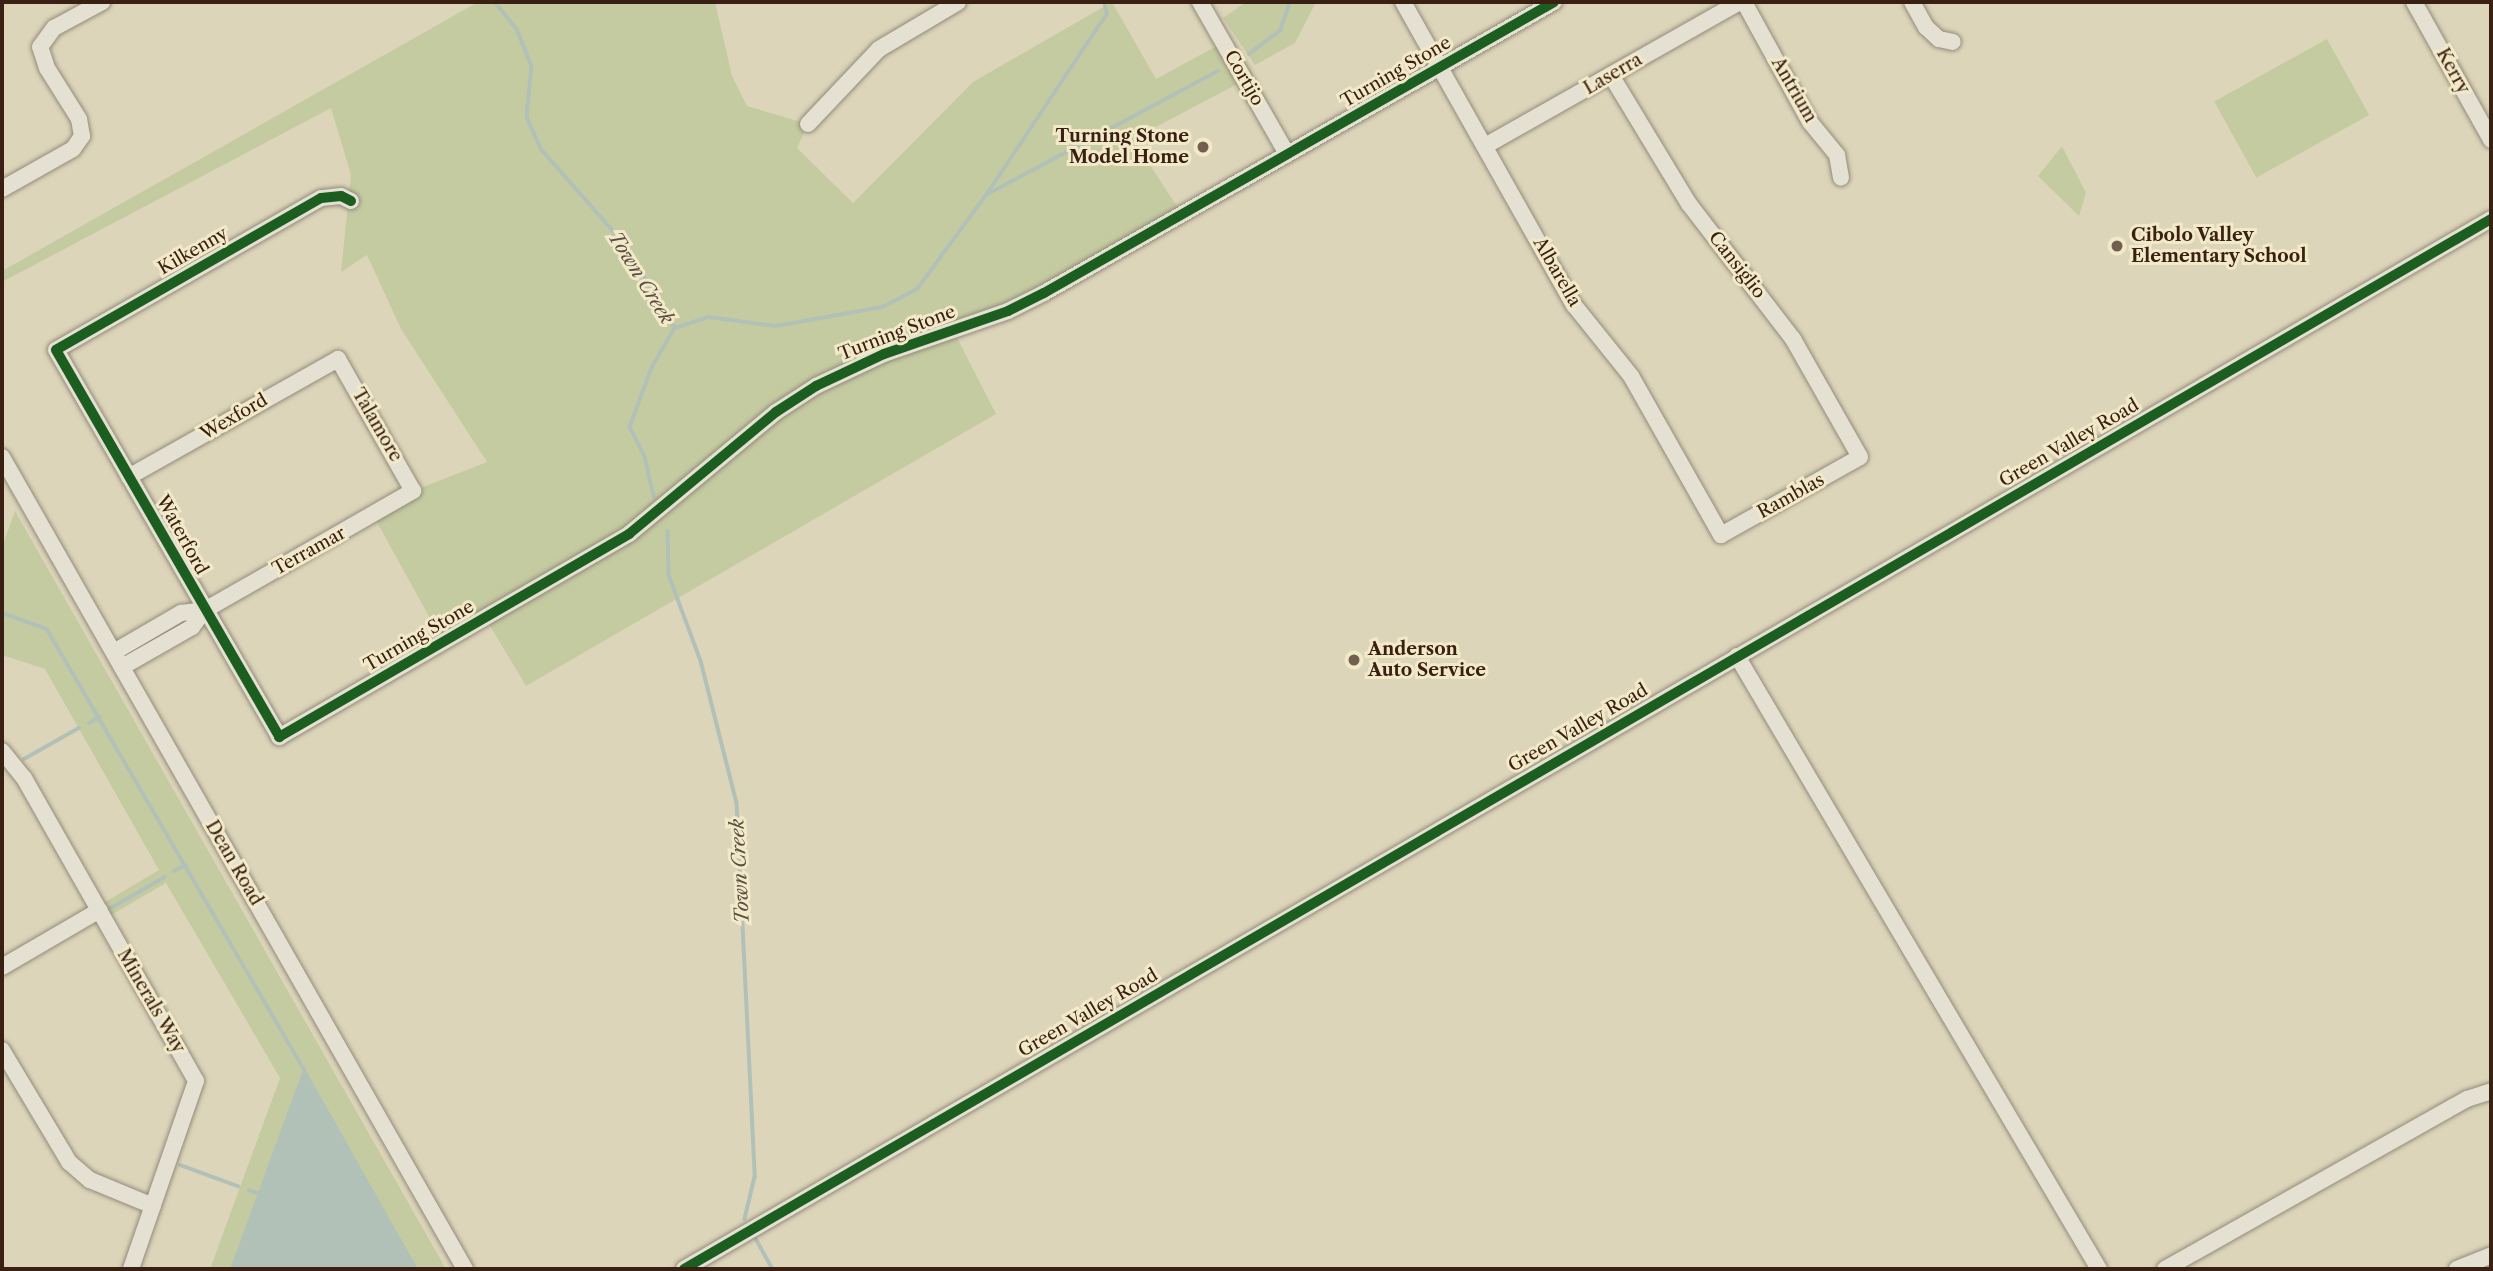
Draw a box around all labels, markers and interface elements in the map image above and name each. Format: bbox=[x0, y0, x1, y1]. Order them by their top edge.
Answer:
street label: Turning Stone bbox=[1337, 32, 1455, 112]
street label: Kerry bbox=[2432, 44, 2474, 98]
street label: Cortijo bbox=[1220, 46, 1268, 110]
street label: Laserra bbox=[1580, 49, 1646, 99]
street label: Antrium bbox=[1767, 53, 1821, 127]
place label: Turning Stone Model Home bbox=[1056, 126, 1189, 168]
marker: Turning Stone Model Home bbox=[1195, 139, 1211, 155]
street label: Kilkenny bbox=[154, 222, 232, 280]
place label: Cibolo Valley Elementary School bbox=[2131, 225, 2307, 268]
street label: Cansiglio bbox=[1704, 227, 1770, 303]
water label: Town Creek bbox=[604, 228, 678, 328]
street label: Albarella bbox=[1528, 233, 1586, 311]
marker: Cibolo Valley Elementary School bbox=[2109, 238, 2125, 254]
street label: Turning Stone bbox=[836, 301, 958, 365]
street label: Talamore bbox=[347, 384, 407, 466]
street label: Wexford bbox=[197, 389, 271, 445]
street label: Green Valley Road bbox=[1995, 394, 2143, 492]
street label: Ramblas bbox=[1754, 469, 1828, 523]
street label: Waterford bbox=[151, 492, 213, 578]
street label: Terramar bbox=[269, 522, 349, 580]
street label: Turning Stone bbox=[360, 596, 478, 676]
place label: Anderson Auto Service bbox=[1368, 639, 1486, 682]
marker: Anderson Auto Service bbox=[1346, 652, 1362, 668]
street label: Green Valley Road bbox=[1504, 679, 1652, 777]
street label: Dean Road bbox=[201, 817, 267, 909]
water label: Town Creek bbox=[726, 818, 754, 924]
street label: Minerals Way bbox=[112, 945, 190, 1057]
street label: Green Valley Road bbox=[1014, 964, 1162, 1062]

